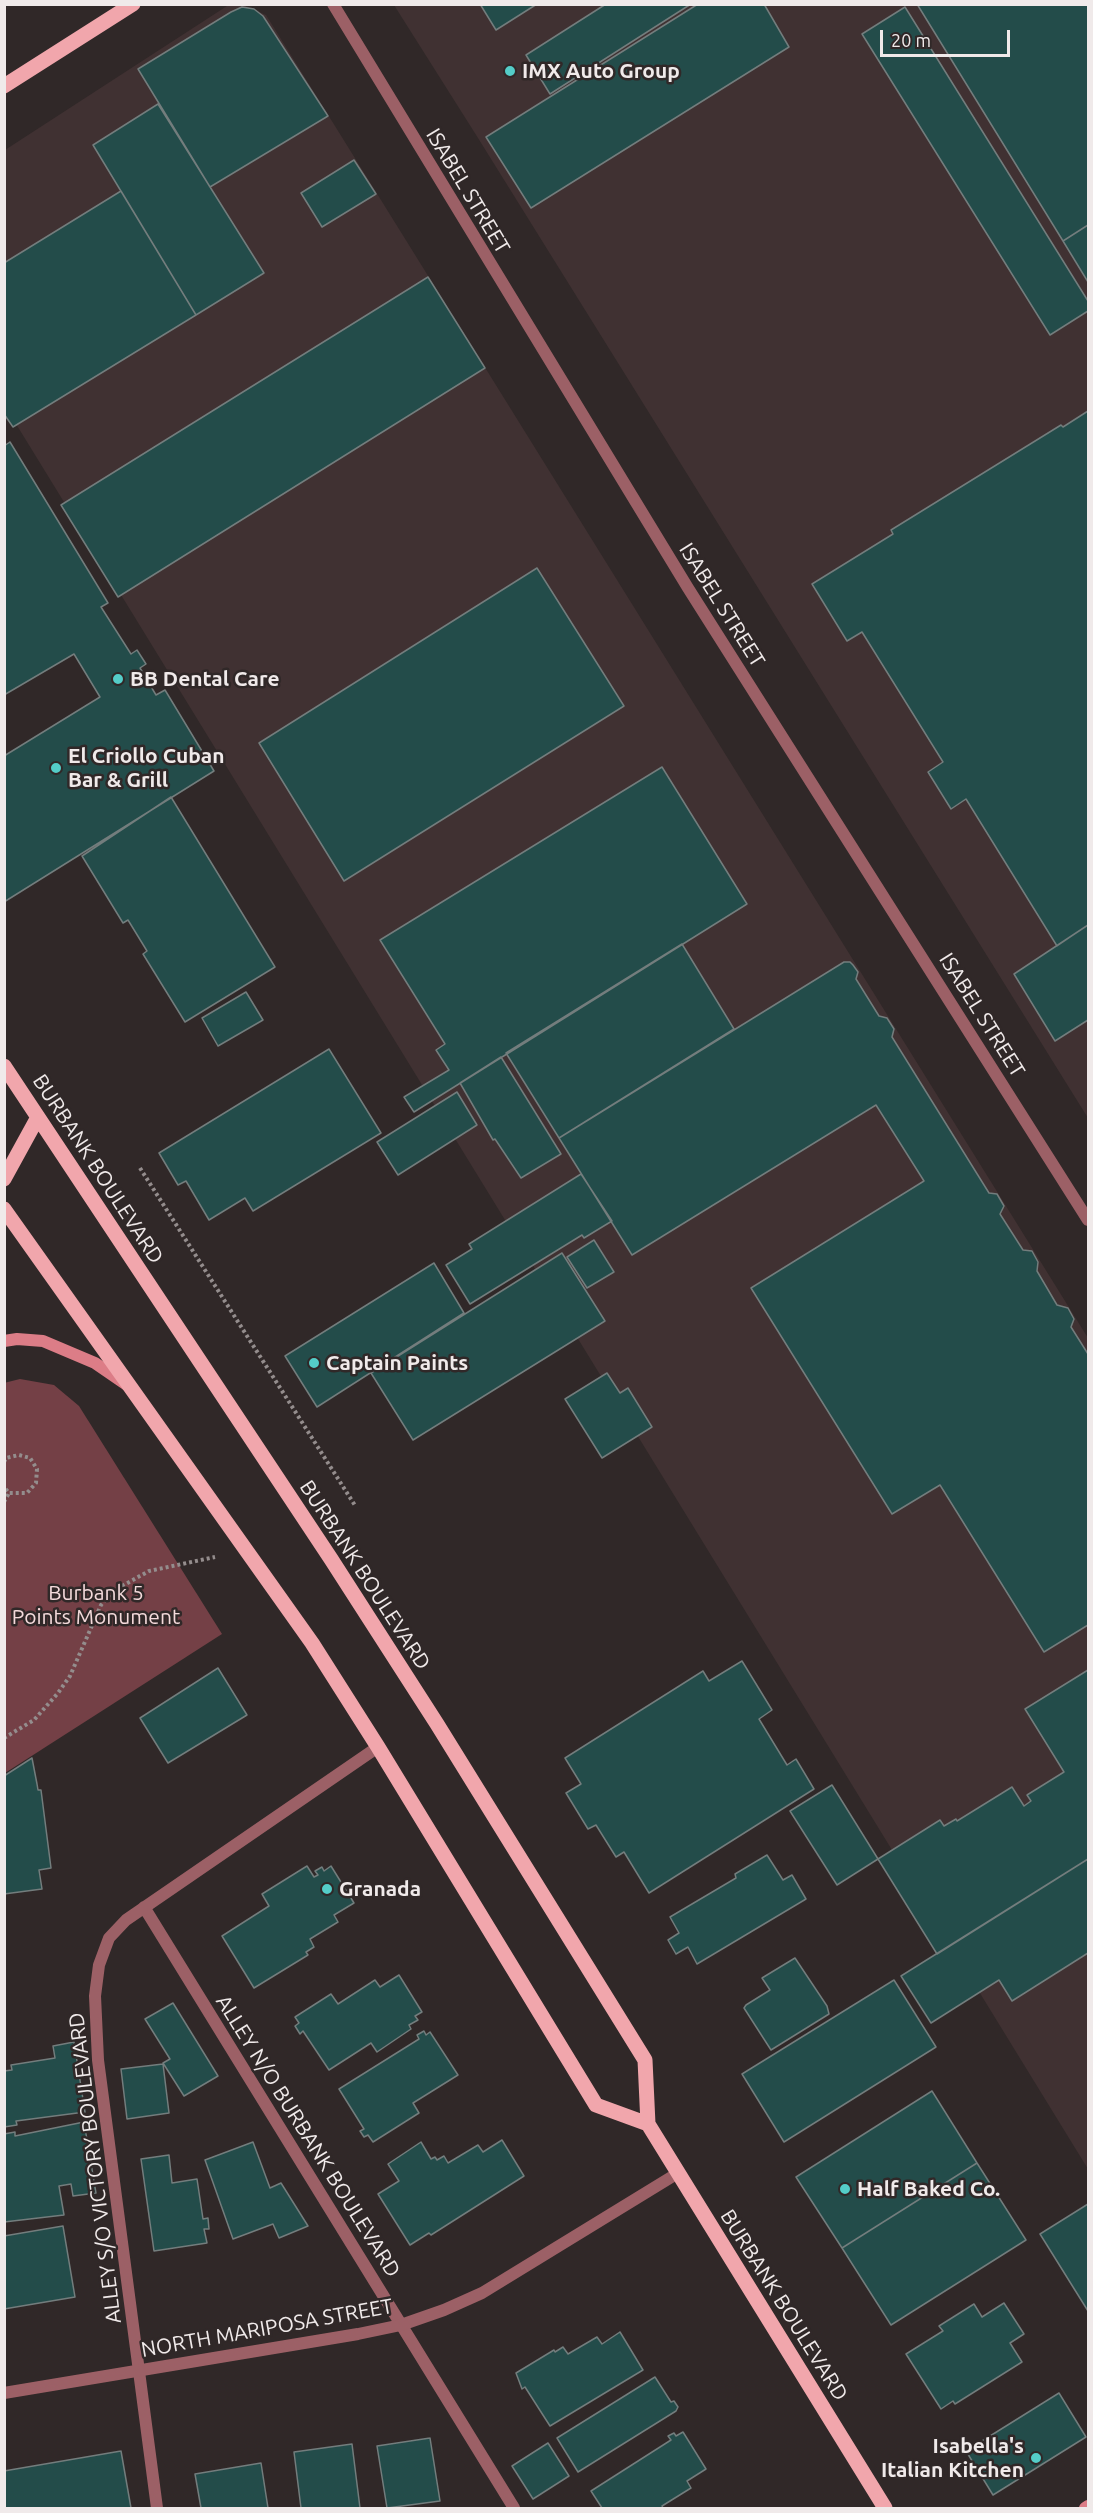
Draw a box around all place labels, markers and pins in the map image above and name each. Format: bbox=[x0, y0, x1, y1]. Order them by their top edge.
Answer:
place label: IMX Auto Group bbox=[522, 58, 680, 84]
marker: IMX Auto Group bbox=[503, 64, 517, 78]
place label: BB Dental Care bbox=[130, 666, 280, 692]
marker: BB Dental Care bbox=[111, 672, 125, 686]
place label: El Criollo Cuban Bar & Grill bbox=[68, 743, 224, 793]
marker: El Criollo Cuban Bar & Grill bbox=[49, 761, 63, 775]
place label: Captain Paints bbox=[326, 1350, 468, 1376]
marker: Captain Paints bbox=[307, 1356, 321, 1370]
place label: Granada bbox=[339, 1876, 421, 1902]
marker: Granada bbox=[320, 1882, 334, 1896]
place label: Half Baked Co. bbox=[857, 2176, 1000, 2202]
marker: Half Baked Co. bbox=[838, 2182, 852, 2196]
place label: Isabella's Italian Kitchen bbox=[881, 2433, 1024, 2483]
marker: Isabella's Italian Kitchen bbox=[1029, 2451, 1043, 2465]

